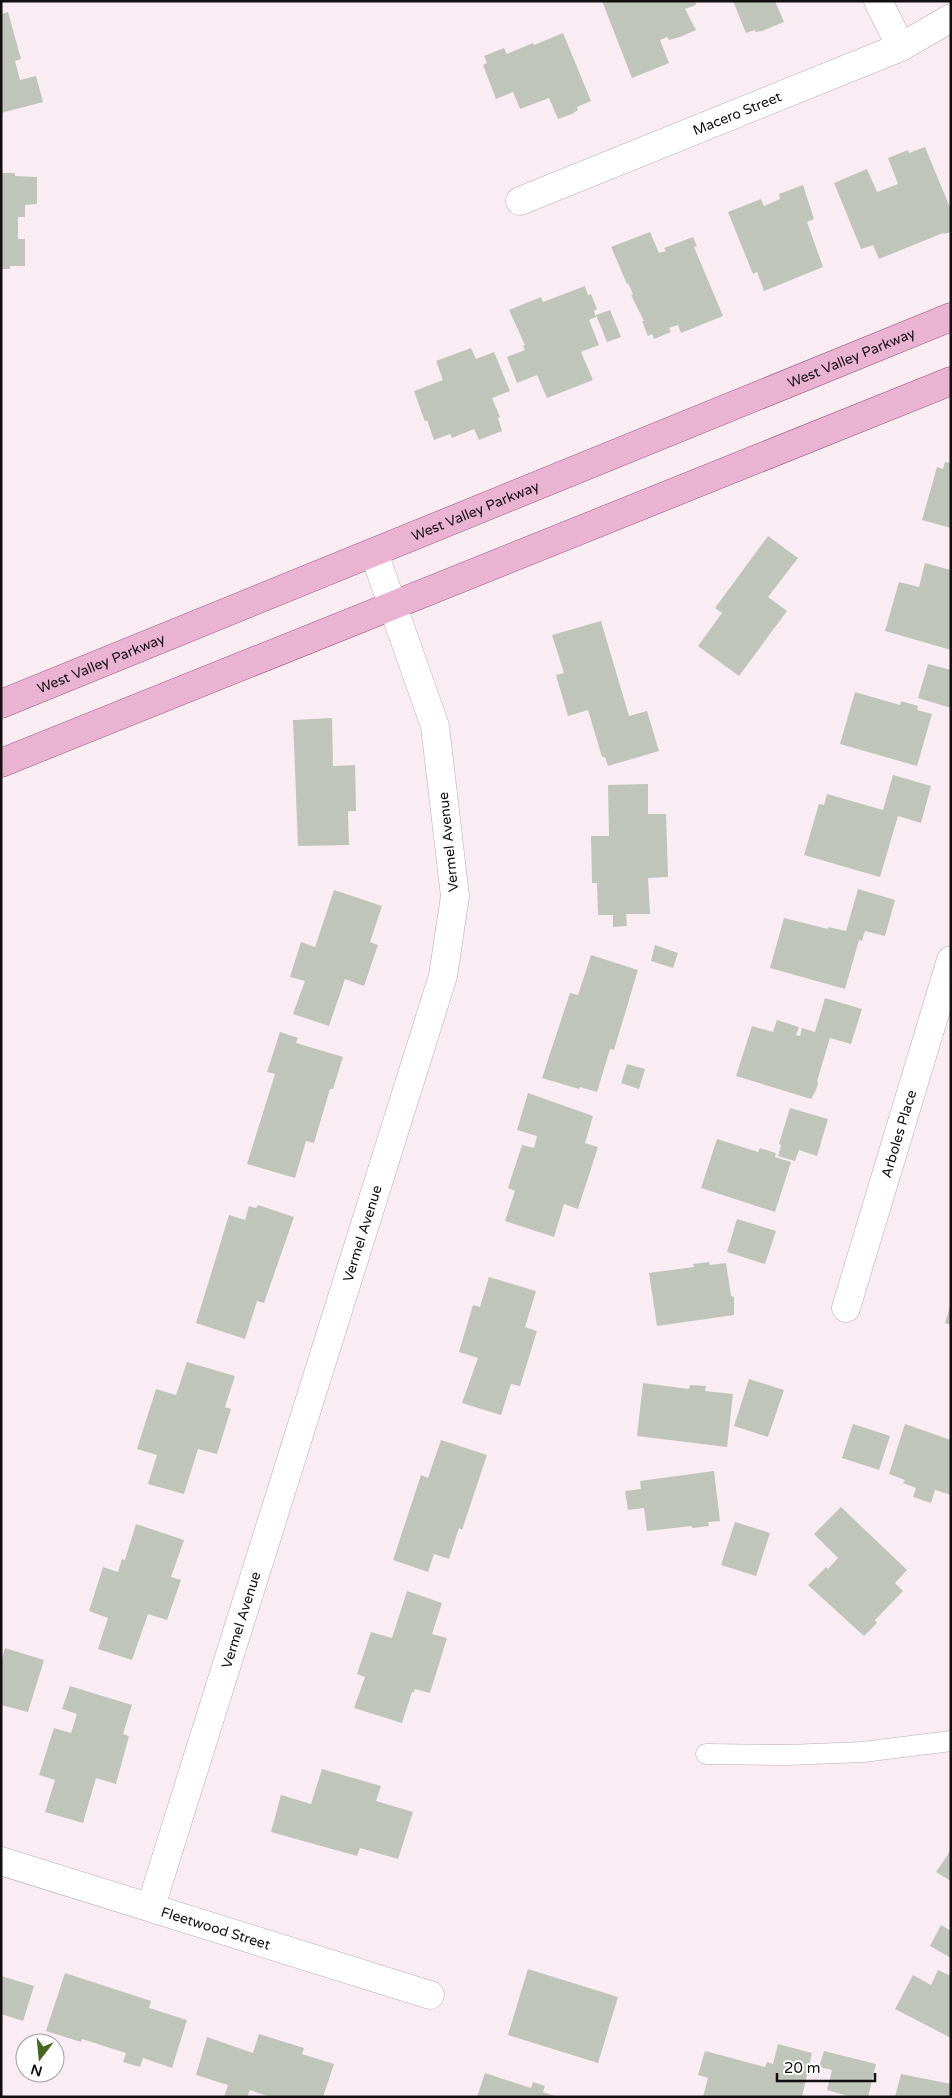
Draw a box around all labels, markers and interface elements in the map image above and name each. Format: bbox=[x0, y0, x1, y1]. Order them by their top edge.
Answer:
street label: Macero Street bbox=[690, 88, 785, 139]
street label: West Valley Parkway bbox=[785, 324, 918, 392]
street label: West Valley Parkway bbox=[409, 478, 542, 545]
street label: West Valley Parkway bbox=[35, 630, 168, 697]
street label: Vermel Avenue bbox=[435, 791, 462, 893]
street label: Arboles Place bbox=[878, 1088, 920, 1180]
street label: Vermel Avenue bbox=[340, 1183, 386, 1284]
street label: Vermel Avenue bbox=[218, 1569, 265, 1670]
street label: Fleetwood Street bbox=[159, 1904, 273, 1954]
north arrow bbox=[15, 2033, 65, 2083]
scale bar bbox=[777, 2050, 874, 2082]
text: 20 m bbox=[784, 2059, 821, 2077]
text: N bbox=[29, 2060, 44, 2080]

